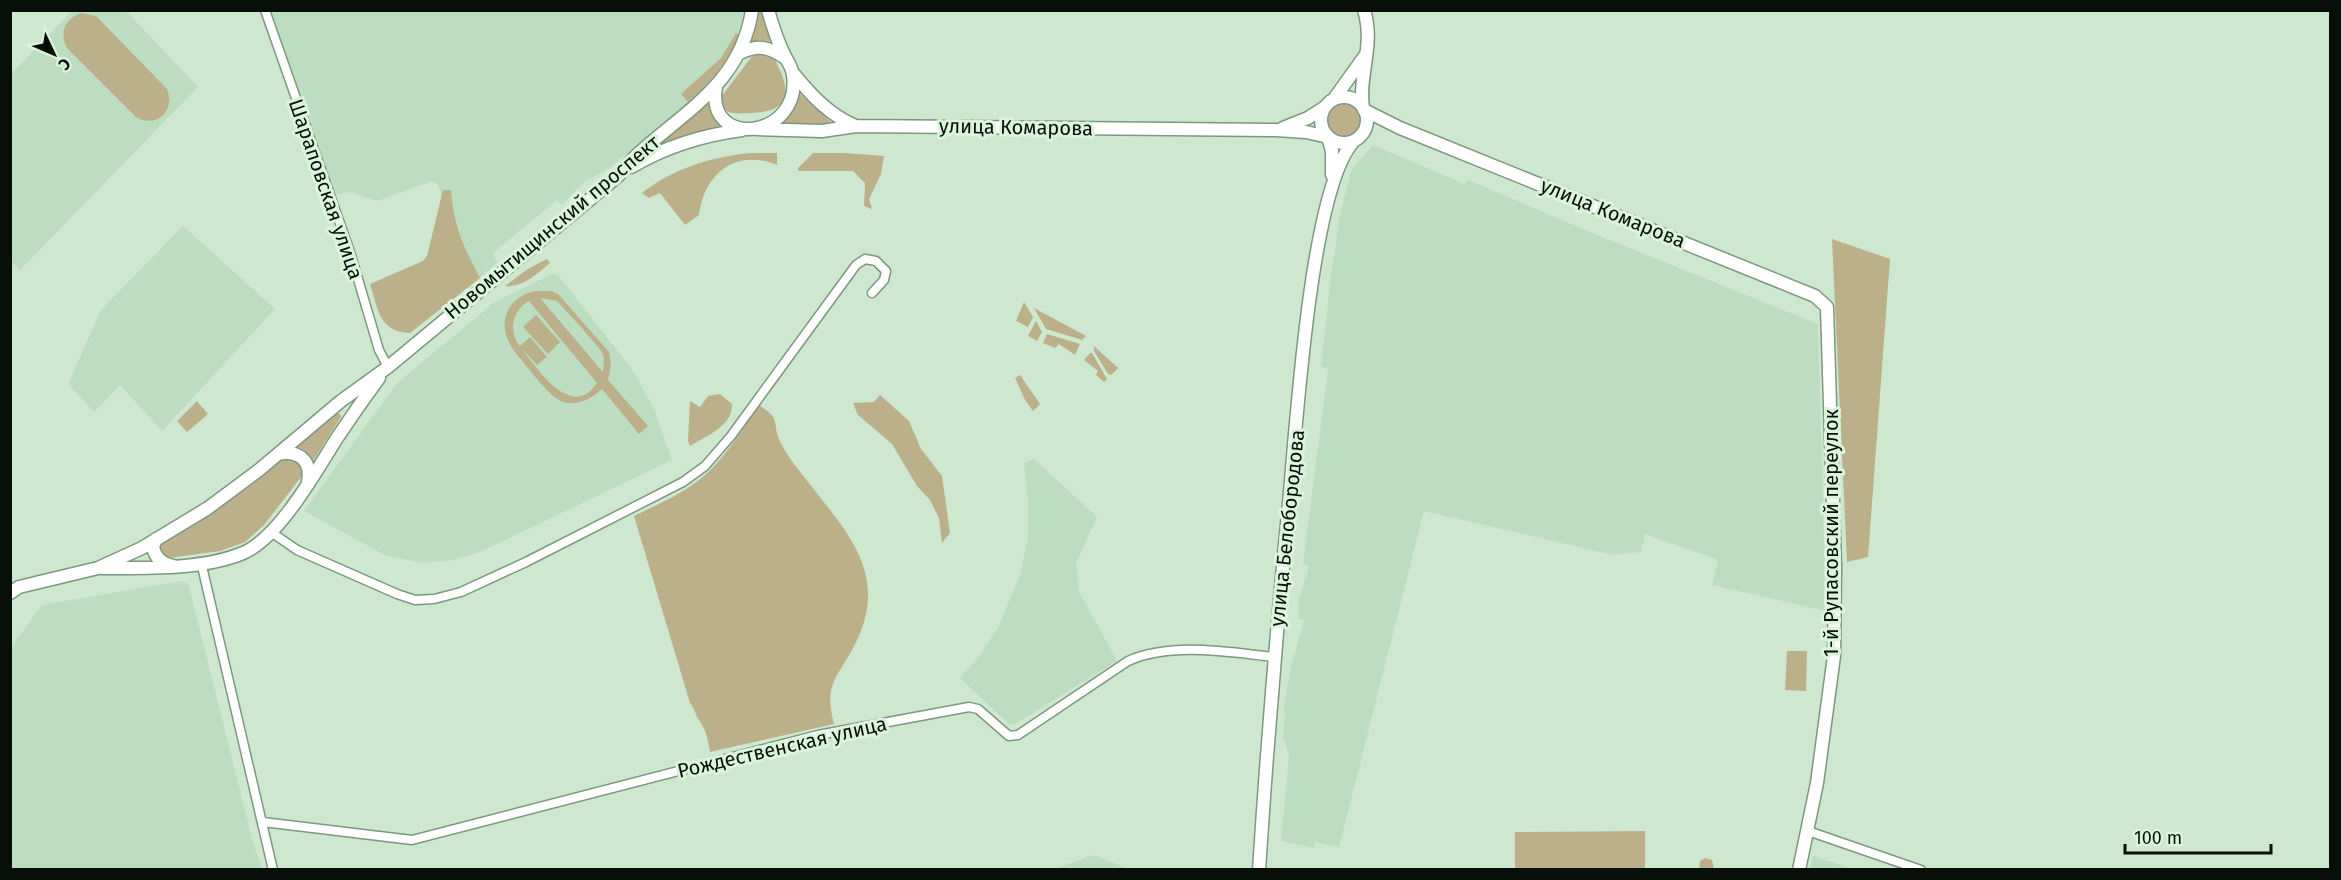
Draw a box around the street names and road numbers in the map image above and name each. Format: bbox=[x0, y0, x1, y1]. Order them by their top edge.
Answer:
street label: Шараповская улица bbox=[284, 96, 368, 282]
street label: улица Комарова bbox=[939, 114, 1093, 140]
street label: Новомытищинский проспект bbox=[440, 129, 665, 324]
street label: улица Комарова bbox=[1537, 173, 1689, 253]
street label: 1-й Рупасовский переулок bbox=[1819, 408, 1843, 657]
street label: улица Белобородова bbox=[1265, 428, 1309, 628]
street label: Рождественская улица bbox=[675, 711, 889, 783]

